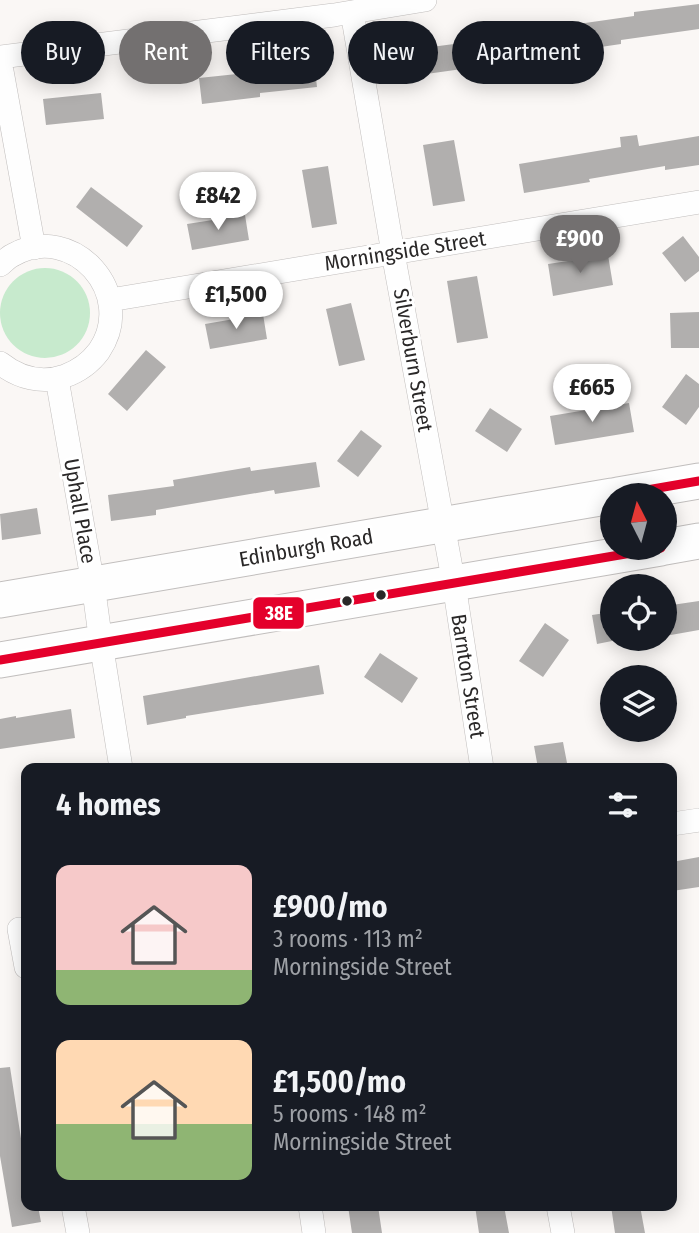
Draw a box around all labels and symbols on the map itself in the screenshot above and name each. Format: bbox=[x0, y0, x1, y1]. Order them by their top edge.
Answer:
pin: £842 bbox=[177, 173, 259, 232]
pin: £900 bbox=[539, 216, 621, 275]
street label: Morningside Street bbox=[323, 225, 488, 277]
pin: £1,500 bbox=[179, 272, 293, 331]
street label: Silverburn Street bbox=[388, 286, 438, 434]
pin: £665 bbox=[551, 364, 633, 424]
street label: Uphall Place bbox=[58, 456, 102, 566]
north arrow bbox=[600, 483, 677, 560]
street label: Edinburgh Road bbox=[237, 523, 375, 573]
unlabelled marker bbox=[374, 588, 388, 602]
unlabelled marker bbox=[340, 594, 354, 608]
line badge: 38E bbox=[252, 596, 305, 630]
text: 38E bbox=[264, 602, 293, 625]
street label: Barnton Street bbox=[445, 612, 491, 740]

